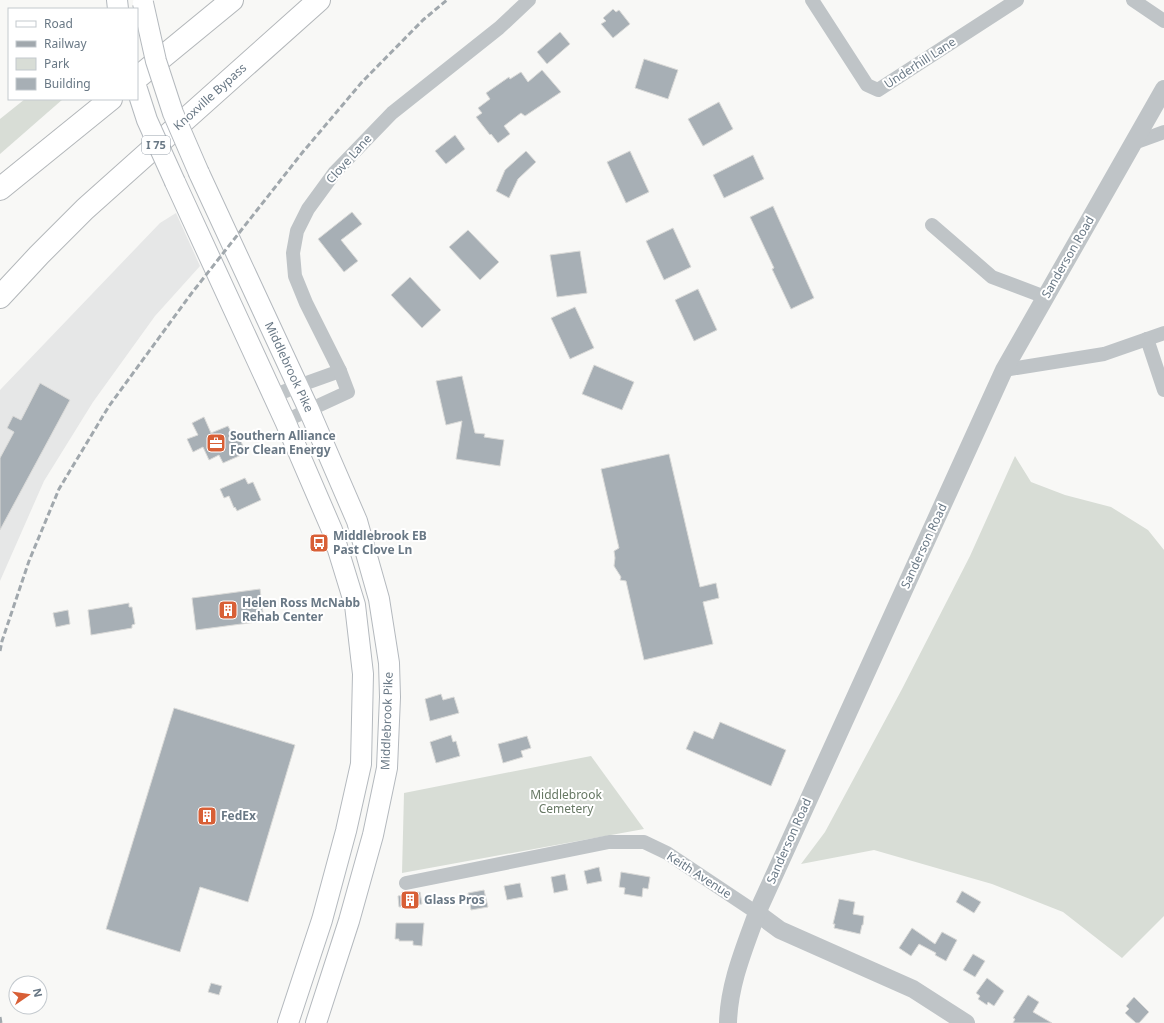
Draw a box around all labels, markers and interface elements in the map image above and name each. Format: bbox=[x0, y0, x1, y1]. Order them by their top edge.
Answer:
legend bbox=[8, 8, 138, 100]
text: Road bbox=[44, 15, 73, 32]
street label: Underhill Lane bbox=[881, 33, 959, 92]
text: Railway bbox=[44, 35, 88, 52]
text: Park bbox=[44, 55, 70, 72]
street label: Knoxville Bypass bbox=[169, 59, 250, 134]
text: Building bbox=[44, 75, 91, 92]
street label: Clove Lane bbox=[322, 130, 375, 187]
road number: I 75 bbox=[142, 136, 170, 154]
street label: Sanderson Road bbox=[1037, 213, 1098, 301]
street label: Middlebrook Pike bbox=[261, 319, 318, 415]
place label: Southern Alliance For Clean Energy bbox=[230, 427, 336, 458]
office icon: Southern Alliance For Clean Energy bbox=[205, 432, 227, 454]
street label: Sanderson Road bbox=[896, 500, 951, 591]
place label: Middlebrook EB Past Clove Ln bbox=[333, 527, 427, 558]
bus stop icon: Middlebrook EB Past Clove Ln bbox=[308, 532, 330, 554]
place label: Helen Ross McNabb Rehab Center bbox=[242, 594, 361, 625]
building icon: Helen Ross McNabb Rehab Center bbox=[217, 599, 239, 621]
street label: Middlebrook Pike bbox=[376, 671, 397, 770]
park label: Middlebrook Cemetery bbox=[530, 786, 602, 817]
street label: Sanderson Road bbox=[762, 795, 815, 886]
building icon: FedEx bbox=[196, 805, 218, 827]
place label: FedEx bbox=[221, 807, 256, 824]
street label: Keith Avenue bbox=[663, 847, 735, 902]
building icon: Glass Pros bbox=[399, 889, 421, 911]
place label: Glass Pros bbox=[424, 891, 485, 908]
north arrow bbox=[8, 975, 48, 1015]
text: N bbox=[30, 987, 47, 999]

